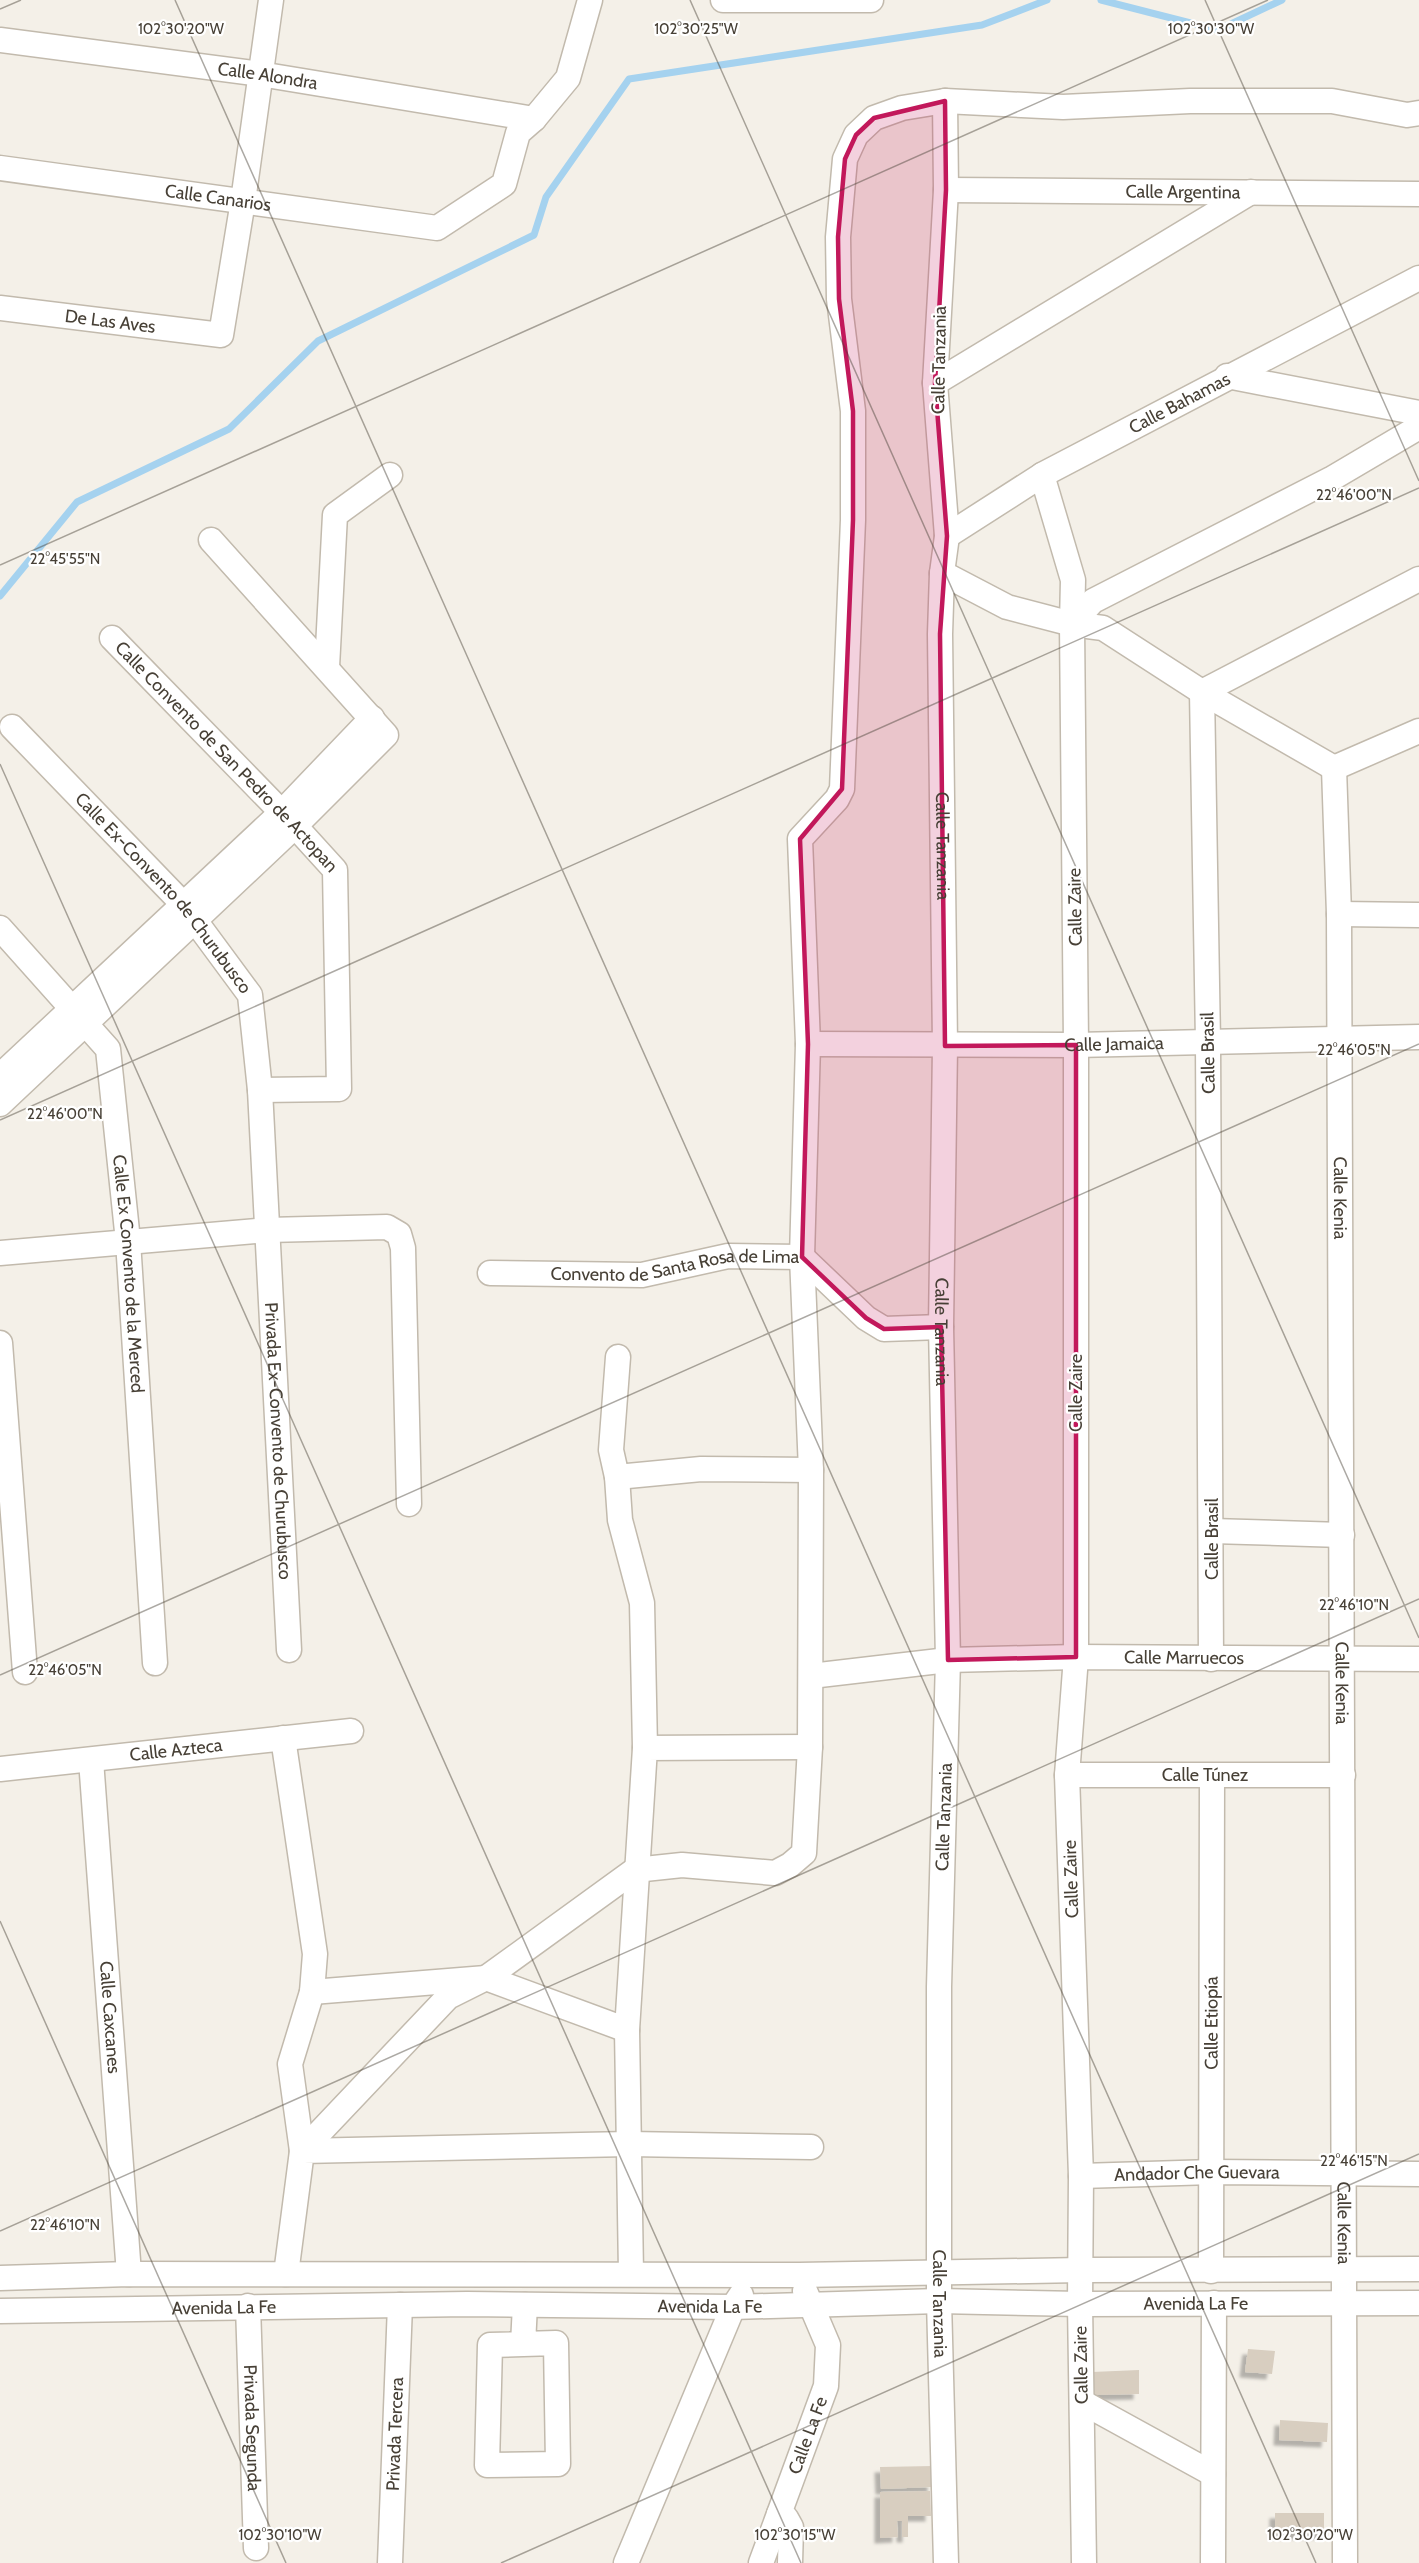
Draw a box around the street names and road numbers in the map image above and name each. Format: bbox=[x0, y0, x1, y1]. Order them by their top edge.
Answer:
street label: Calle Alondra bbox=[216, 58, 320, 94]
street label: Calle Canarios bbox=[164, 180, 272, 216]
street label: Calle Argentina bbox=[1125, 181, 1241, 203]
street label: De Las Aves bbox=[64, 305, 157, 338]
street label: Calle Tanzania bbox=[927, 305, 951, 414]
street label: Calle Bahamas bbox=[1125, 368, 1234, 439]
street label: Calle Convento de San Pedro de Actopan bbox=[110, 637, 343, 877]
street label: Calle Ex-Convento de Churubusco bbox=[70, 788, 256, 998]
street label: Calle Tanzania bbox=[931, 792, 954, 900]
street label: Calle Zaire bbox=[1063, 868, 1087, 946]
street label: Calle Brasil bbox=[1196, 1011, 1220, 1094]
street label: Calle Jamaica bbox=[1064, 1032, 1164, 1056]
street label: Calle Ex Convento de la Merced bbox=[108, 1154, 149, 1394]
street label: Calle Kenia bbox=[1329, 1156, 1351, 1240]
street label: Convento de Santa Rosa de Lima bbox=[551, 1245, 800, 1286]
street label: Calle Tanzania bbox=[930, 1277, 953, 1387]
street label: Privada Ex-Convento de Churubusco bbox=[260, 1302, 296, 1580]
street label: Calle Zaire bbox=[1065, 1354, 1087, 1432]
street label: Calle Brasil bbox=[1201, 1497, 1223, 1580]
street label: Calle Kenia bbox=[1331, 1641, 1353, 1725]
street label: Calle Marruecos bbox=[1124, 1646, 1244, 1669]
street label: Calle Azteca bbox=[129, 1734, 224, 1766]
street label: Calle Tanzania bbox=[931, 1762, 957, 1871]
street label: Calle Túnez bbox=[1162, 1764, 1249, 1786]
street label: Calle Zaire bbox=[1059, 1840, 1083, 1918]
street label: Calle Caxcanes bbox=[95, 1960, 125, 2074]
street label: Calle Etiopía bbox=[1200, 1976, 1223, 2070]
street label: Andador Che Guevara bbox=[1114, 2161, 1280, 2186]
street label: Calle Kenia bbox=[1333, 2181, 1355, 2265]
street label: Calle Tanzania bbox=[928, 2249, 952, 2358]
street label: Avenida La Fe bbox=[1143, 2293, 1248, 2315]
street label: Avenida La Fe bbox=[658, 2295, 763, 2318]
street label: Avenida La Fe bbox=[172, 2296, 276, 2319]
street label: Calle Zaire bbox=[1069, 2326, 1093, 2404]
street label: Privada Segunda bbox=[239, 2364, 265, 2492]
street label: Privada Tercera bbox=[382, 2376, 408, 2492]
street label: Calle La Fe bbox=[784, 2394, 832, 2477]

